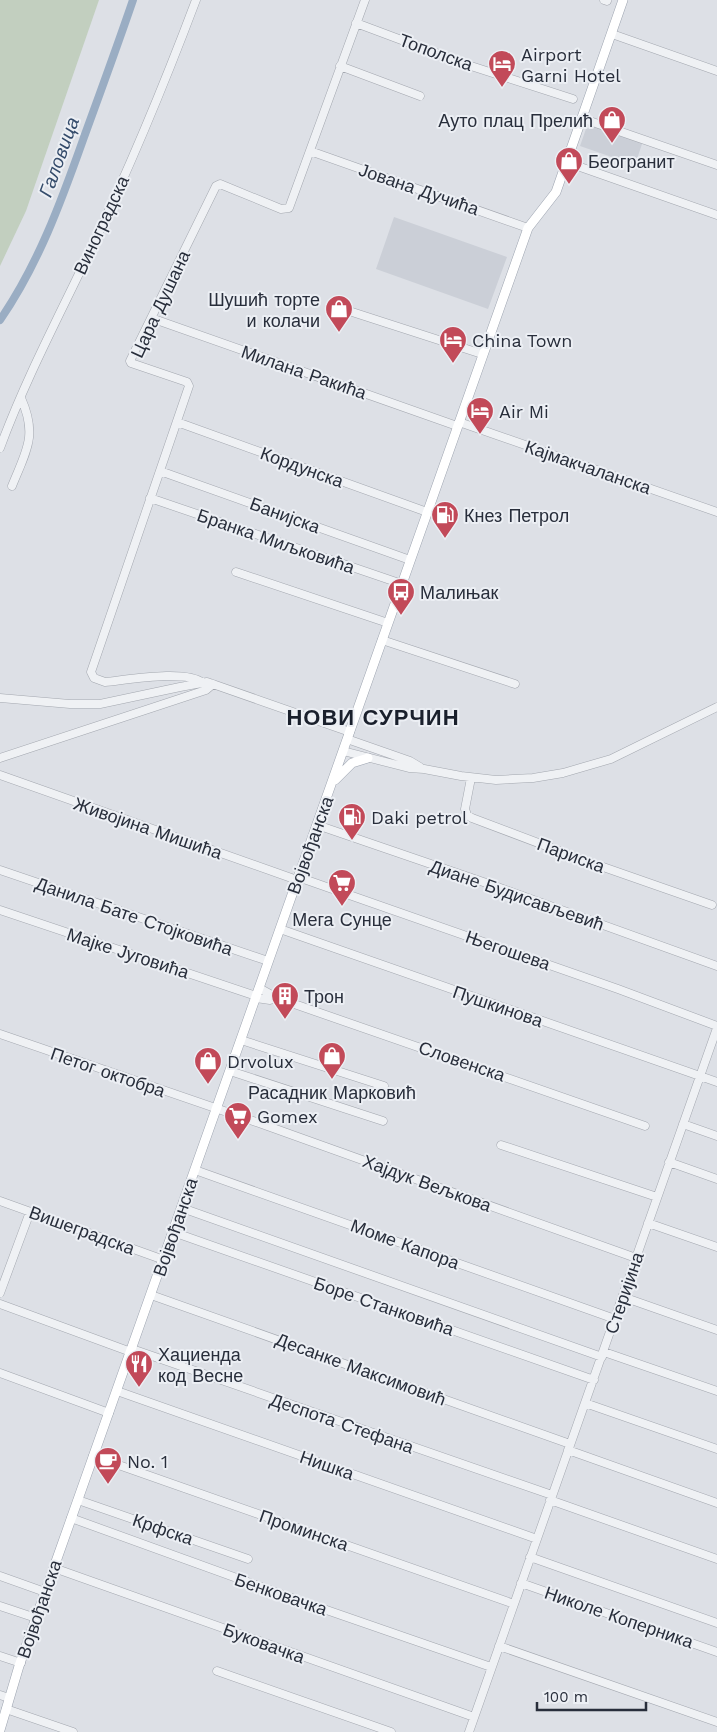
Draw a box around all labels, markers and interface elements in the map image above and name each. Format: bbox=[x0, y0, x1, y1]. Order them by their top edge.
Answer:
street label: Тополска bbox=[396, 29, 477, 75]
place label: Airport Garni Hotel bbox=[521, 44, 621, 86]
hotel icon: Airport Garni Hotel bbox=[487, 49, 517, 88]
shop icon: Ауто плац Прелић bbox=[597, 105, 627, 144]
place label: Ауто плац Прелић bbox=[438, 110, 593, 131]
water label: Галовица bbox=[34, 114, 84, 200]
shop icon: Београнит bbox=[554, 146, 584, 185]
place label: Београнит bbox=[588, 151, 675, 172]
street label: Јована Дучића bbox=[356, 159, 483, 220]
street label: Виноградска bbox=[69, 171, 133, 278]
street label: Цара Душана bbox=[126, 246, 194, 361]
place label: Шушић торте и колачи bbox=[208, 289, 320, 331]
shop icon: Шушић торте и колачи bbox=[324, 294, 354, 333]
hotel icon: China Town bbox=[438, 325, 468, 364]
place label: China Town bbox=[472, 330, 572, 351]
street label: Милана Ракића bbox=[239, 341, 370, 404]
hotel icon: Air Mi bbox=[465, 396, 495, 435]
place label: Air Mi bbox=[499, 401, 549, 422]
street label: Кајмакчаланска bbox=[522, 436, 655, 499]
street label: Кордунска bbox=[258, 442, 347, 492]
street label: Банијска bbox=[247, 493, 324, 538]
fuel station icon: Кнез Петрол bbox=[430, 500, 460, 539]
street label: Бранка Миљковића bbox=[194, 504, 358, 578]
place label: Кнез Петрол bbox=[464, 505, 569, 526]
bus stop icon: Малињак bbox=[386, 577, 416, 616]
place label: Малињак bbox=[420, 582, 498, 603]
district label: НОВИ СУРЧИН bbox=[286, 705, 460, 730]
street label: Војвођанска bbox=[283, 792, 338, 897]
street label: Живојина Мишића bbox=[71, 793, 226, 864]
fuel station icon: Daki petrol bbox=[337, 802, 367, 841]
place label: Daki petrol bbox=[371, 807, 468, 828]
street label: Париска bbox=[534, 833, 609, 877]
street label: Диане Будисављевић bbox=[427, 855, 607, 935]
supermarket icon: Мега Сунце bbox=[327, 868, 357, 907]
street label: Данила Бате Стојковића bbox=[33, 872, 236, 960]
place label: Мега Сунце bbox=[292, 909, 392, 930]
street label: Мајке Југовића bbox=[64, 923, 193, 983]
street label: Његошева bbox=[463, 926, 554, 975]
building icon: Трон bbox=[270, 981, 300, 1020]
street label: Пушкинова bbox=[450, 981, 547, 1031]
place label: Трон bbox=[304, 986, 344, 1007]
street label: Словенска bbox=[416, 1036, 509, 1086]
shop icon: Расадник Марковић bbox=[317, 1041, 347, 1080]
street label: Петог октобра bbox=[48, 1043, 169, 1102]
shop icon: Drvolux bbox=[193, 1046, 223, 1085]
place label: Drvolux bbox=[227, 1051, 294, 1072]
place label: Расадник Марковић bbox=[248, 1082, 416, 1103]
supermarket icon: Gomex bbox=[223, 1101, 253, 1140]
place label: Gomex bbox=[257, 1106, 318, 1127]
street label: Хајдук Вељкова bbox=[360, 1150, 495, 1216]
street label: Војвођанска bbox=[148, 1174, 202, 1279]
street label: Вишеградска bbox=[26, 1201, 139, 1259]
street label: Моме Капора bbox=[348, 1215, 463, 1274]
street label: Стеријина bbox=[600, 1248, 648, 1337]
street label: Боре Станковића bbox=[311, 1272, 458, 1340]
street label: Десанке Максимовић bbox=[273, 1328, 449, 1410]
place label: Хациенда код Весне bbox=[158, 1344, 243, 1386]
restaurant icon: Хациенда код Весне bbox=[124, 1349, 154, 1388]
street label: Деспота Стефана bbox=[267, 1389, 418, 1458]
cafe icon: No. 1 bbox=[93, 1446, 123, 1485]
street label: Нишка bbox=[297, 1446, 358, 1484]
place label: No. 1 bbox=[127, 1451, 168, 1472]
street label: Проминска bbox=[257, 1505, 352, 1555]
street label: Крфска bbox=[130, 1509, 197, 1549]
street label: Војвођанска bbox=[12, 1556, 66, 1661]
street label: Бенковачка bbox=[232, 1568, 331, 1620]
street label: Николе Коперника bbox=[542, 1582, 697, 1653]
street label: Буковачка bbox=[220, 1619, 309, 1668]
scale bar bbox=[537, 1680, 646, 1712]
text: 100 m bbox=[544, 1688, 588, 1706]

